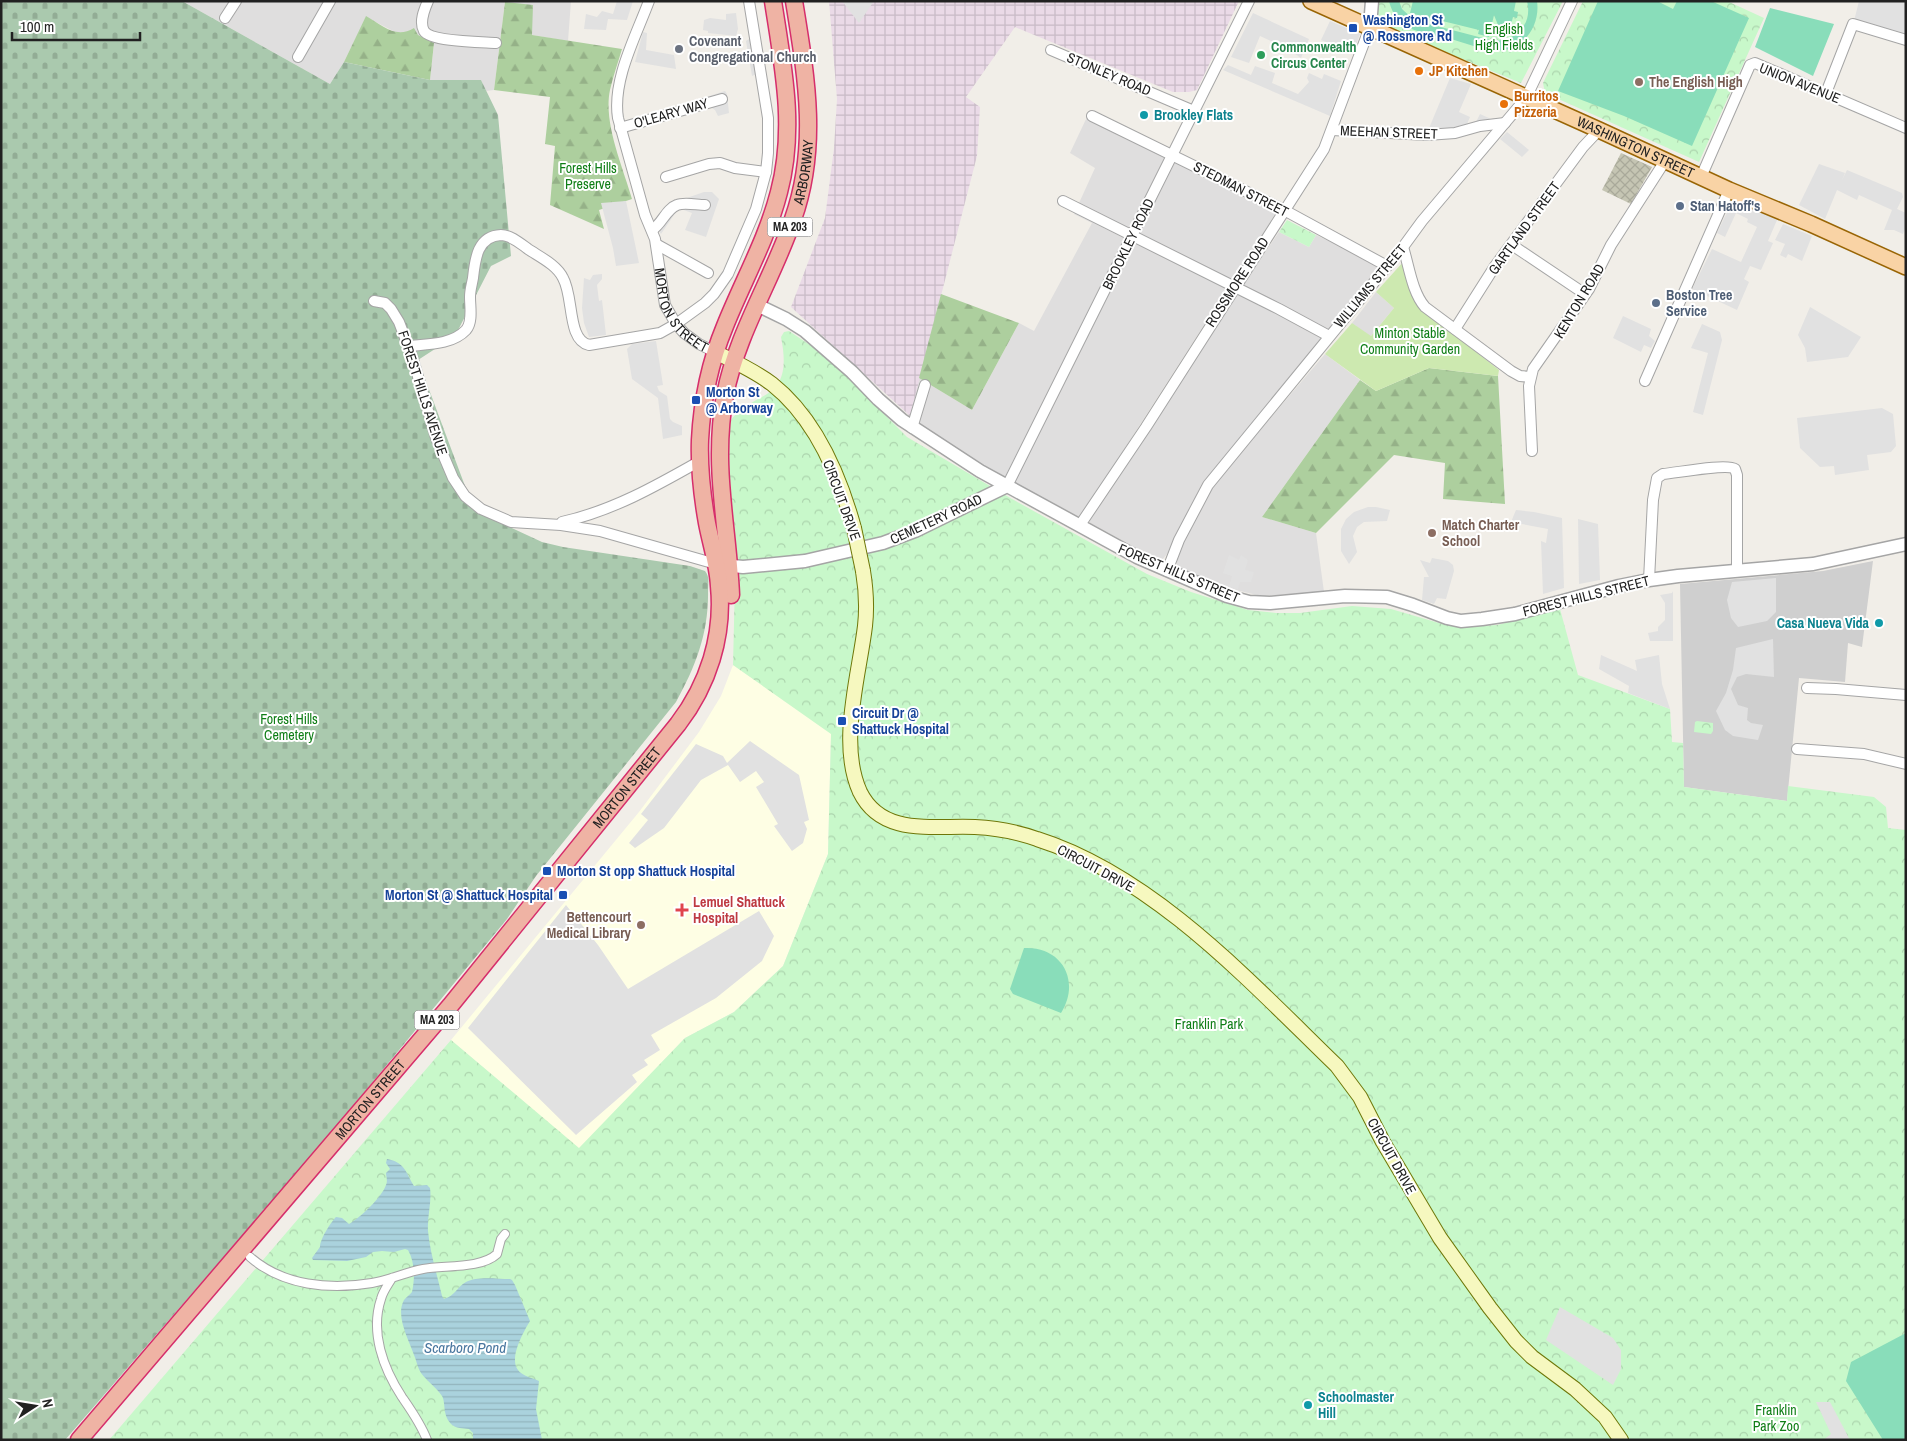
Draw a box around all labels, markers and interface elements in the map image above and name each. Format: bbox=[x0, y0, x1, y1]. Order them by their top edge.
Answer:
scale bar bbox=[12, 10, 140, 42]
place label: Washington St @ Rossmore Rd bbox=[1363, 11, 1452, 45]
text: 100 m bbox=[20, 16, 54, 37]
park label: English High Fields bbox=[1475, 20, 1534, 54]
marker: Washington St @ Rossmore Rd bbox=[1347, 22, 1359, 34]
place label: Covenant Congregational Church bbox=[689, 32, 817, 66]
place label: Commonwealth Circus Center bbox=[1271, 38, 1356, 72]
marker: Covenant Congregational Church bbox=[673, 43, 685, 55]
street label: STONLEY ROAD bbox=[1064, 48, 1154, 100]
marker: Commonwealth Circus Center bbox=[1255, 49, 1267, 61]
street label: UNION AVENUE bbox=[1757, 59, 1843, 107]
place label: JP Kitchen bbox=[1429, 62, 1488, 80]
marker: JP Kitchen bbox=[1413, 65, 1425, 77]
place label: The English High bbox=[1649, 73, 1743, 91]
marker: The English High bbox=[1633, 76, 1645, 88]
place label: Burritos Pizzeria bbox=[1514, 87, 1559, 121]
street label: O'LEARY WAY bbox=[632, 94, 711, 132]
marker: Burritos Pizzeria bbox=[1498, 98, 1510, 110]
place label: Brookley Flats bbox=[1154, 106, 1233, 124]
marker: Brookley Flats bbox=[1138, 109, 1150, 121]
street label: WASHINGTON STREET bbox=[1574, 112, 1697, 182]
street label: MEEHAN STREET bbox=[1340, 121, 1438, 143]
street label: ARBORWAY bbox=[789, 139, 817, 208]
street label: STEDMAN STREET bbox=[1190, 157, 1292, 221]
park label: Forest Hills Preserve bbox=[559, 159, 617, 193]
street label: GARTLAND STREET bbox=[1484, 178, 1564, 278]
street label: BROOKLEY ROAD bbox=[1098, 195, 1158, 293]
place label: Stan Hatoff's bbox=[1690, 197, 1760, 215]
marker: Stan Hatoff's bbox=[1674, 200, 1686, 212]
road number: MA 203 bbox=[768, 218, 812, 236]
street label: ROSSMORE ROAD bbox=[1201, 234, 1273, 330]
street label: WILLIAMS STREET bbox=[1330, 241, 1410, 331]
street label: KENTON ROAD bbox=[1550, 260, 1608, 342]
street label: MORTON STREET bbox=[650, 267, 711, 356]
place label: Boston Tree Service bbox=[1666, 286, 1732, 320]
marker: Boston Tree Service bbox=[1650, 297, 1662, 309]
park label: Minton Stable Community Garden bbox=[1360, 324, 1460, 358]
street label: FOREST HILLS AVENUE bbox=[394, 328, 452, 458]
place label: Morton St @ Arborway bbox=[706, 383, 774, 417]
marker: Morton St @ Arborway bbox=[690, 394, 702, 406]
street label: CIRCUIT DRIVE bbox=[819, 457, 865, 543]
street label: CEMETERY ROAD bbox=[887, 490, 985, 548]
place label: Match Charter School bbox=[1442, 516, 1520, 550]
marker: Match Charter School bbox=[1426, 527, 1438, 539]
street label: FOREST HILLS STREET bbox=[1116, 539, 1242, 607]
street label: FOREST HILLS STREET bbox=[1521, 572, 1651, 620]
place label: Casa Nueva Vida bbox=[1777, 614, 1870, 632]
marker: Casa Nueva Vida bbox=[1873, 617, 1885, 629]
place label: Circuit Dr @ Shattuck Hospital bbox=[852, 704, 949, 738]
park label: Forest Hills Cemetery bbox=[260, 710, 318, 744]
marker: Circuit Dr @ Shattuck Hospital bbox=[836, 715, 848, 727]
street label: MORTON STREET bbox=[589, 743, 665, 832]
street label: CIRCUIT DRIVE bbox=[1054, 840, 1138, 896]
place label: Morton St opp Shattuck Hospital bbox=[557, 862, 735, 880]
marker: Morton St opp Shattuck Hospital bbox=[541, 865, 553, 877]
place label: Morton St @ Shattuck Hospital bbox=[385, 886, 553, 904]
marker: Morton St @ Shattuck Hospital bbox=[557, 889, 569, 901]
place label: Lemuel Shattuck Hospital bbox=[693, 893, 785, 927]
marker: Lemuel Shattuck Hospital bbox=[675, 903, 689, 917]
place label: Bettencourt Medical Library bbox=[547, 908, 632, 942]
marker: Bettencourt Medical Library bbox=[635, 919, 647, 931]
road number: MA 203 bbox=[414, 1010, 460, 1030]
park label: Franklin Park bbox=[1175, 1015, 1243, 1033]
street label: MORTON STREET bbox=[331, 1056, 409, 1143]
street label: CIRCUIT DRIVE bbox=[1364, 1115, 1420, 1197]
water label: Scarboro Pond bbox=[424, 1337, 506, 1358]
north arrow bbox=[10, 1381, 60, 1431]
place label: Schoolmaster Hill bbox=[1318, 1388, 1394, 1422]
text: N bbox=[38, 1397, 57, 1409]
marker: Schoolmaster Hill bbox=[1302, 1399, 1314, 1411]
park label: Franklin Park Zoo bbox=[1753, 1401, 1799, 1435]

